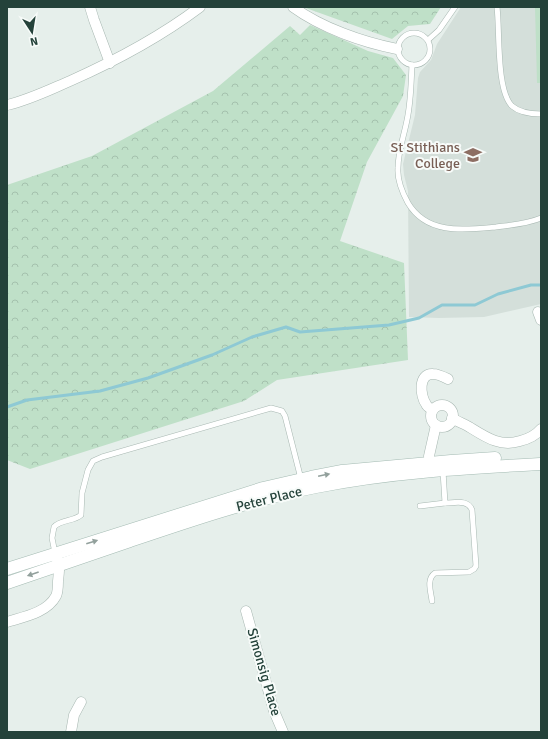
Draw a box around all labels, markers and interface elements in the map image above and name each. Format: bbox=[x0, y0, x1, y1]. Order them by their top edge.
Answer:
north arrow bbox=[12, 12, 52, 52]
text: N bbox=[29, 34, 39, 48]
place label: St Stithians College bbox=[391, 139, 460, 172]
school or university icon: St Stithians College bbox=[463, 145, 483, 165]
one-way arrow bbox=[318, 471, 331, 477]
street label: Peter Place bbox=[234, 483, 304, 515]
one-way arrow bbox=[86, 539, 98, 545]
one-way arrow bbox=[27, 571, 39, 577]
street label: Simonsig Place bbox=[243, 626, 285, 718]

